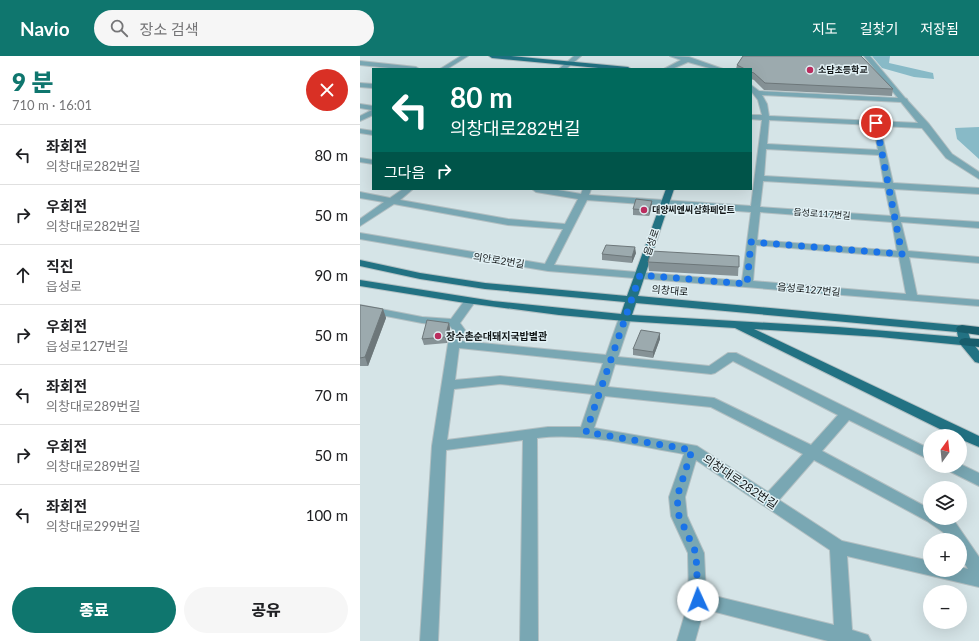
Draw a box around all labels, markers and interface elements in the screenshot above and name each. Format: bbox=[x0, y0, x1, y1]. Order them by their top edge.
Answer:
search box bbox=[94, 10, 374, 46]
text: Navio bbox=[20, 17, 70, 40]
icon: search bbox=[108, 17, 130, 39]
text: 장소 검색 bbox=[140, 20, 199, 38]
text: 지도 bbox=[812, 20, 838, 37]
text: 길찾기 bbox=[860, 20, 898, 37]
text: 저장됨 bbox=[920, 20, 959, 37]
place label: 소답초등학교 bbox=[818, 64, 868, 75]
marker: 소답초등학교 bbox=[805, 65, 815, 75]
text: 9 분 bbox=[12, 67, 54, 96]
button: close bbox=[306, 69, 348, 111]
text: 80 m bbox=[450, 80, 513, 114]
icon: left bbox=[384, 84, 436, 136]
text: 710 m · 16:01 bbox=[12, 97, 92, 113]
pin bbox=[859, 106, 893, 140]
icon: arrive bbox=[865, 112, 887, 134]
text: 의창대로282번길 bbox=[450, 117, 581, 139]
text: 좌회전 bbox=[46, 137, 87, 155]
icon: left bbox=[12, 144, 34, 166]
text: 80 m bbox=[314, 146, 348, 164]
text: 의창대로282번길 bbox=[46, 158, 140, 174]
icon: right bbox=[433, 160, 455, 182]
text: 그다음 bbox=[384, 163, 425, 181]
text: 우회전 bbox=[46, 197, 87, 215]
icon: right bbox=[12, 204, 34, 226]
place label: 대양씨엔씨삼화페인트 bbox=[652, 204, 735, 215]
marker: 대양씨엔씨삼화페인트 bbox=[639, 205, 649, 215]
text: 50 m bbox=[314, 206, 348, 224]
street label: 읍성로117번길 bbox=[793, 206, 851, 221]
text: 의창대로282번길 bbox=[46, 218, 140, 234]
street label: 읍성로 bbox=[641, 227, 661, 257]
street label: 의안로2번길 bbox=[472, 250, 526, 270]
text: 직진 bbox=[46, 257, 74, 275]
icon: ahead bbox=[12, 264, 34, 286]
text: 90 m bbox=[314, 266, 348, 284]
text: 읍성로 bbox=[46, 278, 82, 294]
street label: 읍성로127번길 bbox=[777, 280, 841, 298]
street label: 의창대로 bbox=[651, 282, 689, 298]
text: 우회전 bbox=[46, 317, 87, 335]
icon: right bbox=[12, 324, 34, 346]
text: 50 m bbox=[314, 326, 348, 344]
place label: 장수촌순대돼지국밥별관 bbox=[446, 330, 547, 342]
marker: 장수촌순대돼지국밥별관 bbox=[433, 331, 443, 341]
text: 읍성로127번길 bbox=[46, 338, 128, 354]
text: 좌회전 bbox=[46, 377, 87, 395]
icon: left bbox=[12, 384, 34, 406]
text: 70 m bbox=[314, 386, 348, 404]
text: 의창대로289번길 bbox=[46, 398, 140, 414]
north arrow bbox=[923, 429, 967, 473]
map controls bbox=[923, 429, 967, 629]
text: 우회전 bbox=[46, 437, 87, 455]
icon: right bbox=[12, 444, 34, 466]
text: 50 m bbox=[314, 446, 348, 464]
street label: 의창대로282번길 bbox=[700, 451, 781, 512]
text: 의창대로289번길 bbox=[46, 458, 140, 474]
button: layers bbox=[923, 481, 967, 525]
text: 좌회전 bbox=[46, 497, 87, 515]
icon: left bbox=[12, 504, 34, 526]
text: 100 m bbox=[306, 506, 348, 524]
text: 의창대로299번길 bbox=[46, 518, 140, 534]
button: + bbox=[923, 533, 967, 577]
position arrow bbox=[677, 579, 719, 621]
button: − bbox=[923, 585, 967, 629]
button: 종료 bbox=[12, 587, 176, 633]
button: 공유 bbox=[184, 587, 348, 633]

